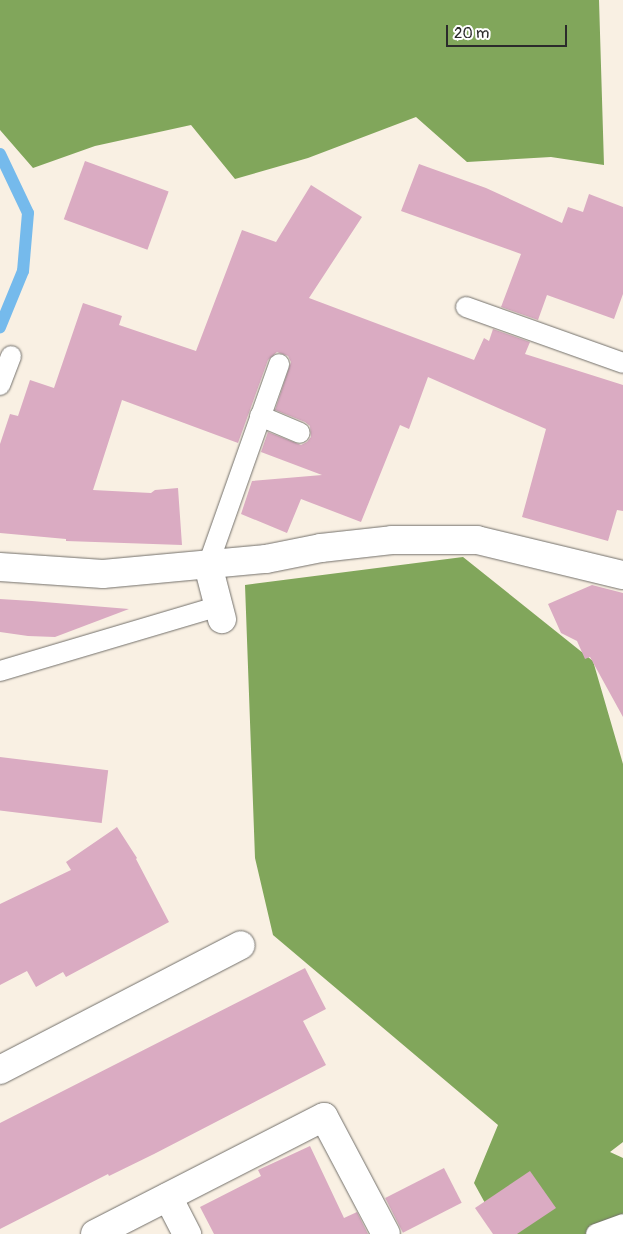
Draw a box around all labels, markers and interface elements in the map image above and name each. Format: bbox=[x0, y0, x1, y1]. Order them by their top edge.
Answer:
scale bar bbox=[448, 15, 569, 47]
text: 20 m bbox=[454, 24, 489, 43]

